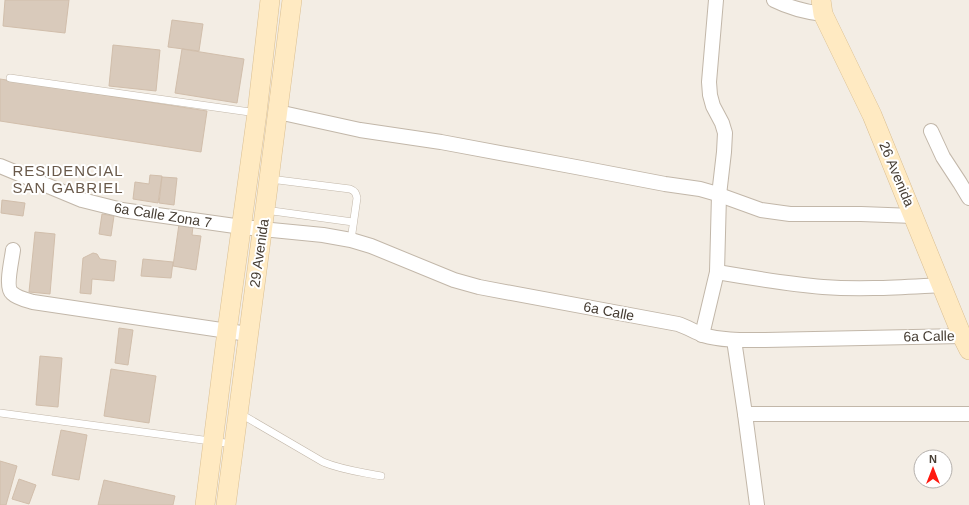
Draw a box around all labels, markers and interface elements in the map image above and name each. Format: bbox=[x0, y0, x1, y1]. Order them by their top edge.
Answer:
street label: 26 Avenida bbox=[876, 139, 918, 209]
district label: RESIDENCIAL SAN GABRIEL bbox=[12, 162, 124, 196]
street label: 6a Calle Zona 7 bbox=[113, 199, 213, 231]
street label: 29 Avenida bbox=[246, 217, 272, 288]
street label: 6a Calle bbox=[582, 298, 636, 324]
street label: 6a Calle bbox=[903, 328, 955, 344]
north arrow bbox=[913, 449, 953, 489]
text: N bbox=[929, 453, 937, 465]

